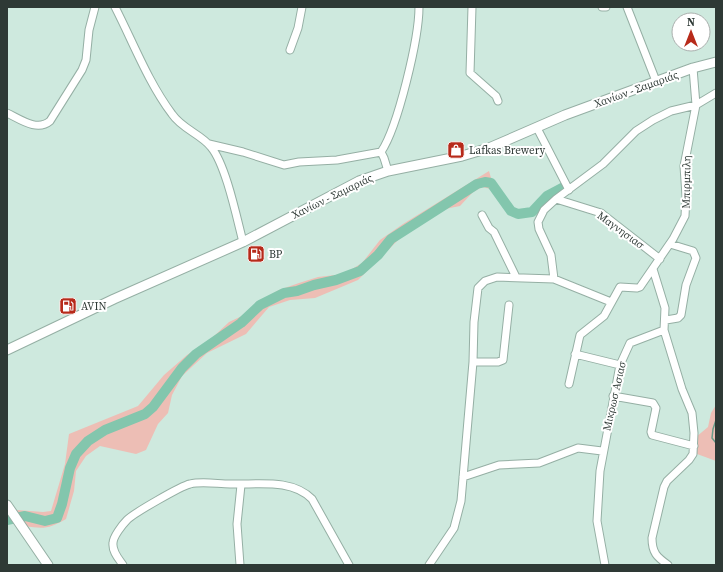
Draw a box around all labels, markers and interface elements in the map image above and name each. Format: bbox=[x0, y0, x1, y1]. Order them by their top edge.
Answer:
north arrow bbox=[671, 12, 711, 52]
text: N bbox=[687, 15, 695, 30]
street label: Χανίων - Σαμαριάς bbox=[592, 67, 680, 112]
shop icon: Lafkas Brewery bbox=[446, 140, 466, 160]
place label: Lafkas Brewery bbox=[469, 143, 545, 158]
street label: Μπιρμπιλη bbox=[679, 155, 694, 209]
street label: Χανίων - Σαμαριάς bbox=[289, 170, 375, 223]
street label: Μαγνησιασ bbox=[594, 208, 648, 253]
fuel station icon: BP bbox=[246, 244, 266, 264]
place label: BP bbox=[269, 247, 283, 262]
fuel station icon: AVIN bbox=[58, 296, 78, 316]
place label: AVIN bbox=[81, 299, 107, 314]
street label: Μικρωσ Ασιασ bbox=[599, 359, 630, 433]

